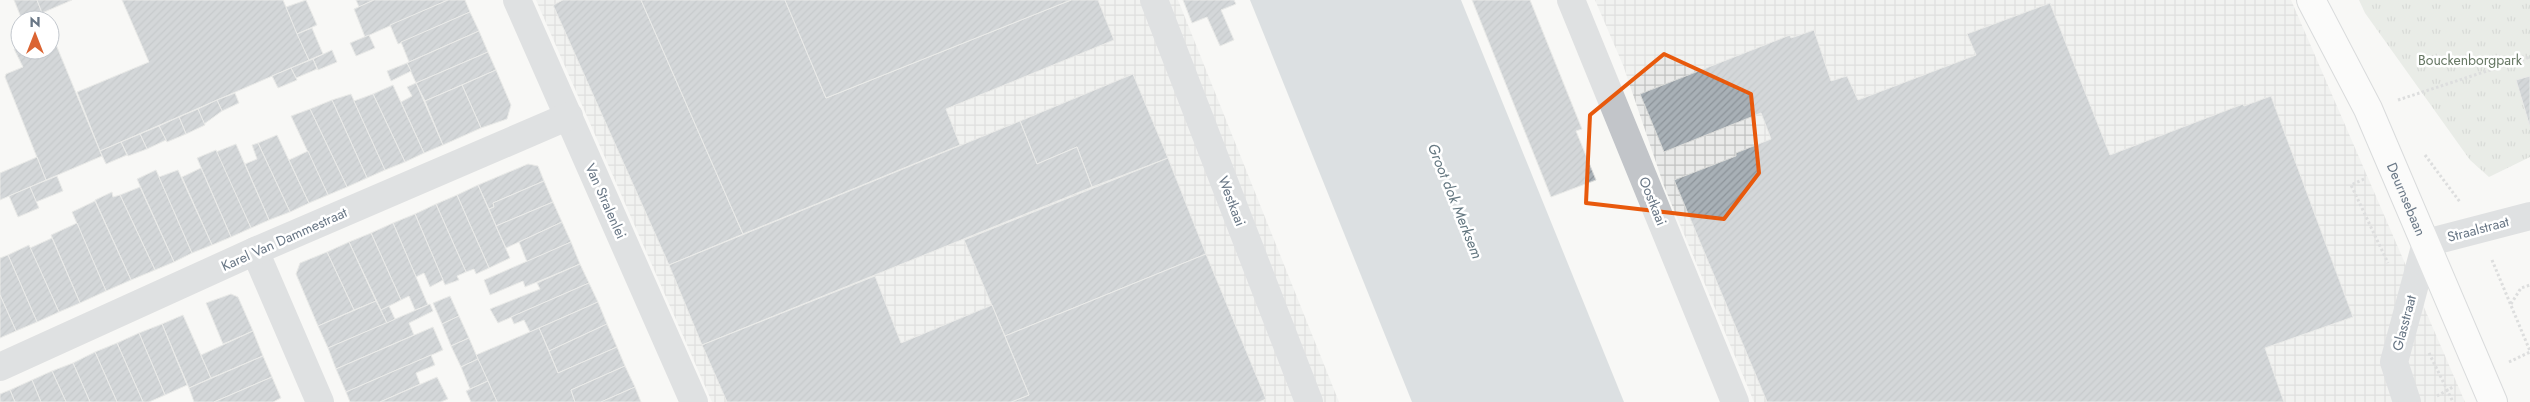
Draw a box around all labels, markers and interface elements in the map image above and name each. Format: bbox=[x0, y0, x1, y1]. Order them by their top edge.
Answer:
north arrow bbox=[10, 10, 60, 60]
text: N bbox=[29, 12, 41, 32]
park label: Bouckenborgpark bbox=[2418, 50, 2523, 70]
water label: Groot dok Merksem bbox=[1422, 140, 1488, 262]
street label: Deurnsebaan bbox=[2382, 159, 2431, 239]
street label: Van Stralenlei bbox=[580, 160, 632, 242]
street label: Westkaai bbox=[1213, 173, 1251, 229]
street label: Oostkaai bbox=[1634, 174, 1672, 228]
street label: Karel Van Dammestraat bbox=[218, 202, 351, 276]
street label: Straalstraat bbox=[2445, 211, 2512, 247]
street label: Glasstraat bbox=[2387, 292, 2421, 353]

